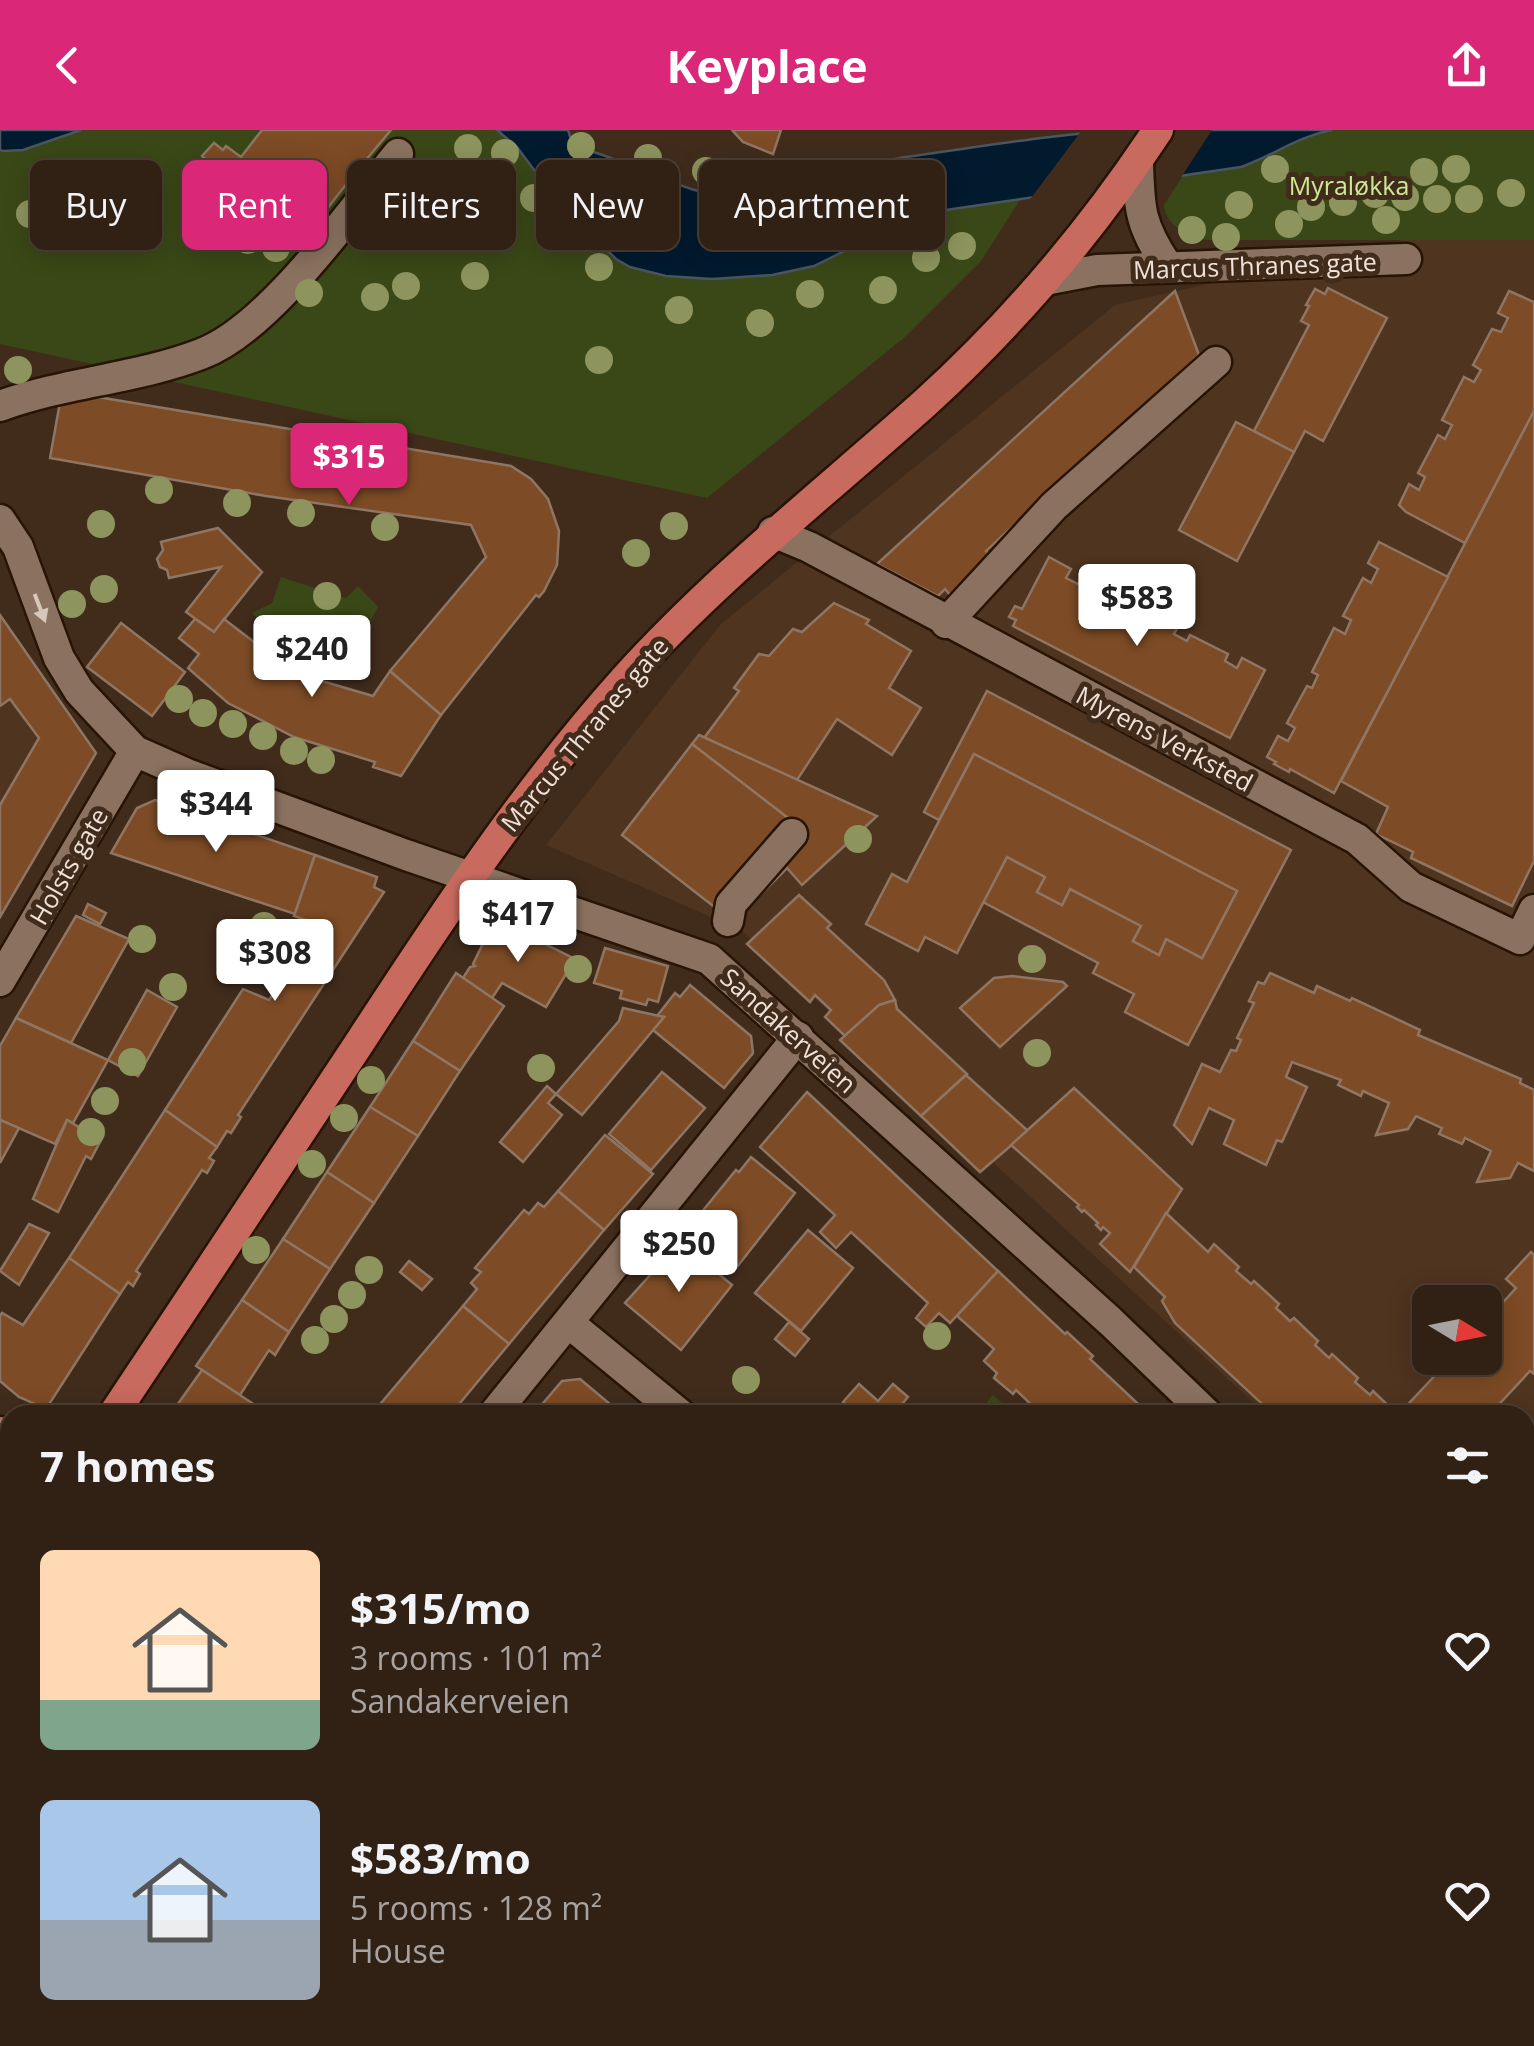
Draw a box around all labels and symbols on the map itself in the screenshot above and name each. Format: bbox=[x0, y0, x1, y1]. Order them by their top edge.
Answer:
park label: Myraløkka bbox=[1289, 168, 1409, 202]
street label: Marcus Thranes gate bbox=[1133, 244, 1377, 286]
pin: $315 bbox=[290, 423, 408, 508]
pin: $583 bbox=[1078, 564, 1196, 649]
one-way arrow bbox=[33, 594, 49, 624]
pin: $240 bbox=[253, 615, 371, 700]
street label: Marcus Thranes gate bbox=[493, 630, 675, 838]
street label: Myrens Verksted bbox=[1071, 677, 1259, 799]
pin: $344 bbox=[157, 770, 275, 855]
street label: Holsts gate bbox=[21, 801, 115, 931]
pin: $417 bbox=[459, 880, 577, 965]
pin: $308 bbox=[216, 919, 334, 1004]
street label: Sandakerveien bbox=[714, 960, 864, 1100]
pin: $250 bbox=[620, 1210, 738, 1295]
north arrow bbox=[1412, 1285, 1502, 1375]

